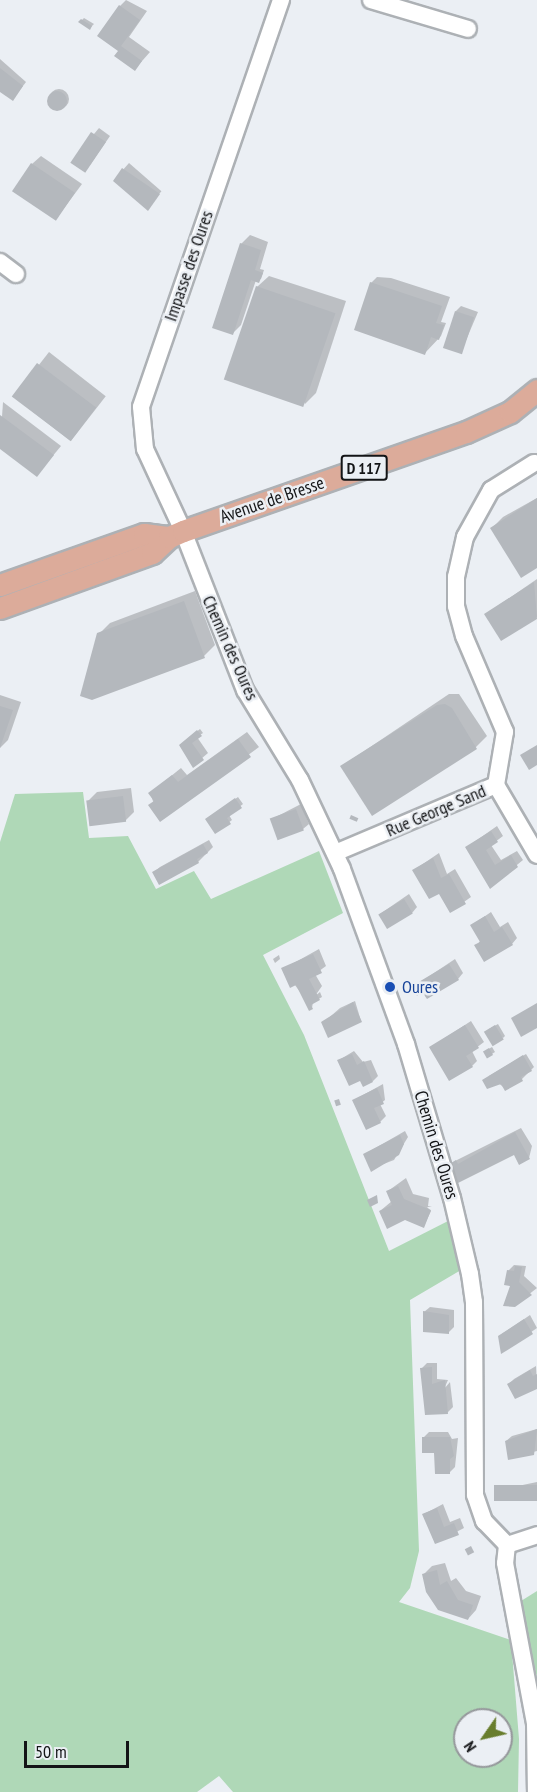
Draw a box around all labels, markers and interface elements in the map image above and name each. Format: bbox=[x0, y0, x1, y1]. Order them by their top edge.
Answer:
street label: Impasse des Oures bbox=[160, 208, 218, 324]
road number: D 117 bbox=[340, 455, 388, 481]
street label: Avenue de Bresse bbox=[217, 472, 327, 528]
street label: Chemin des Oures bbox=[197, 592, 263, 704]
street label: Rue George Sand bbox=[383, 780, 489, 842]
place label: Oures bbox=[402, 976, 438, 998]
marker: Oures bbox=[383, 980, 397, 994]
street label: Chemin des Oures bbox=[409, 1088, 463, 1202]
north arrow bbox=[453, 1708, 513, 1768]
scale bar bbox=[27, 1729, 132, 1767]
text: N bbox=[459, 1738, 480, 1756]
text: 50 m bbox=[35, 1740, 67, 1763]

